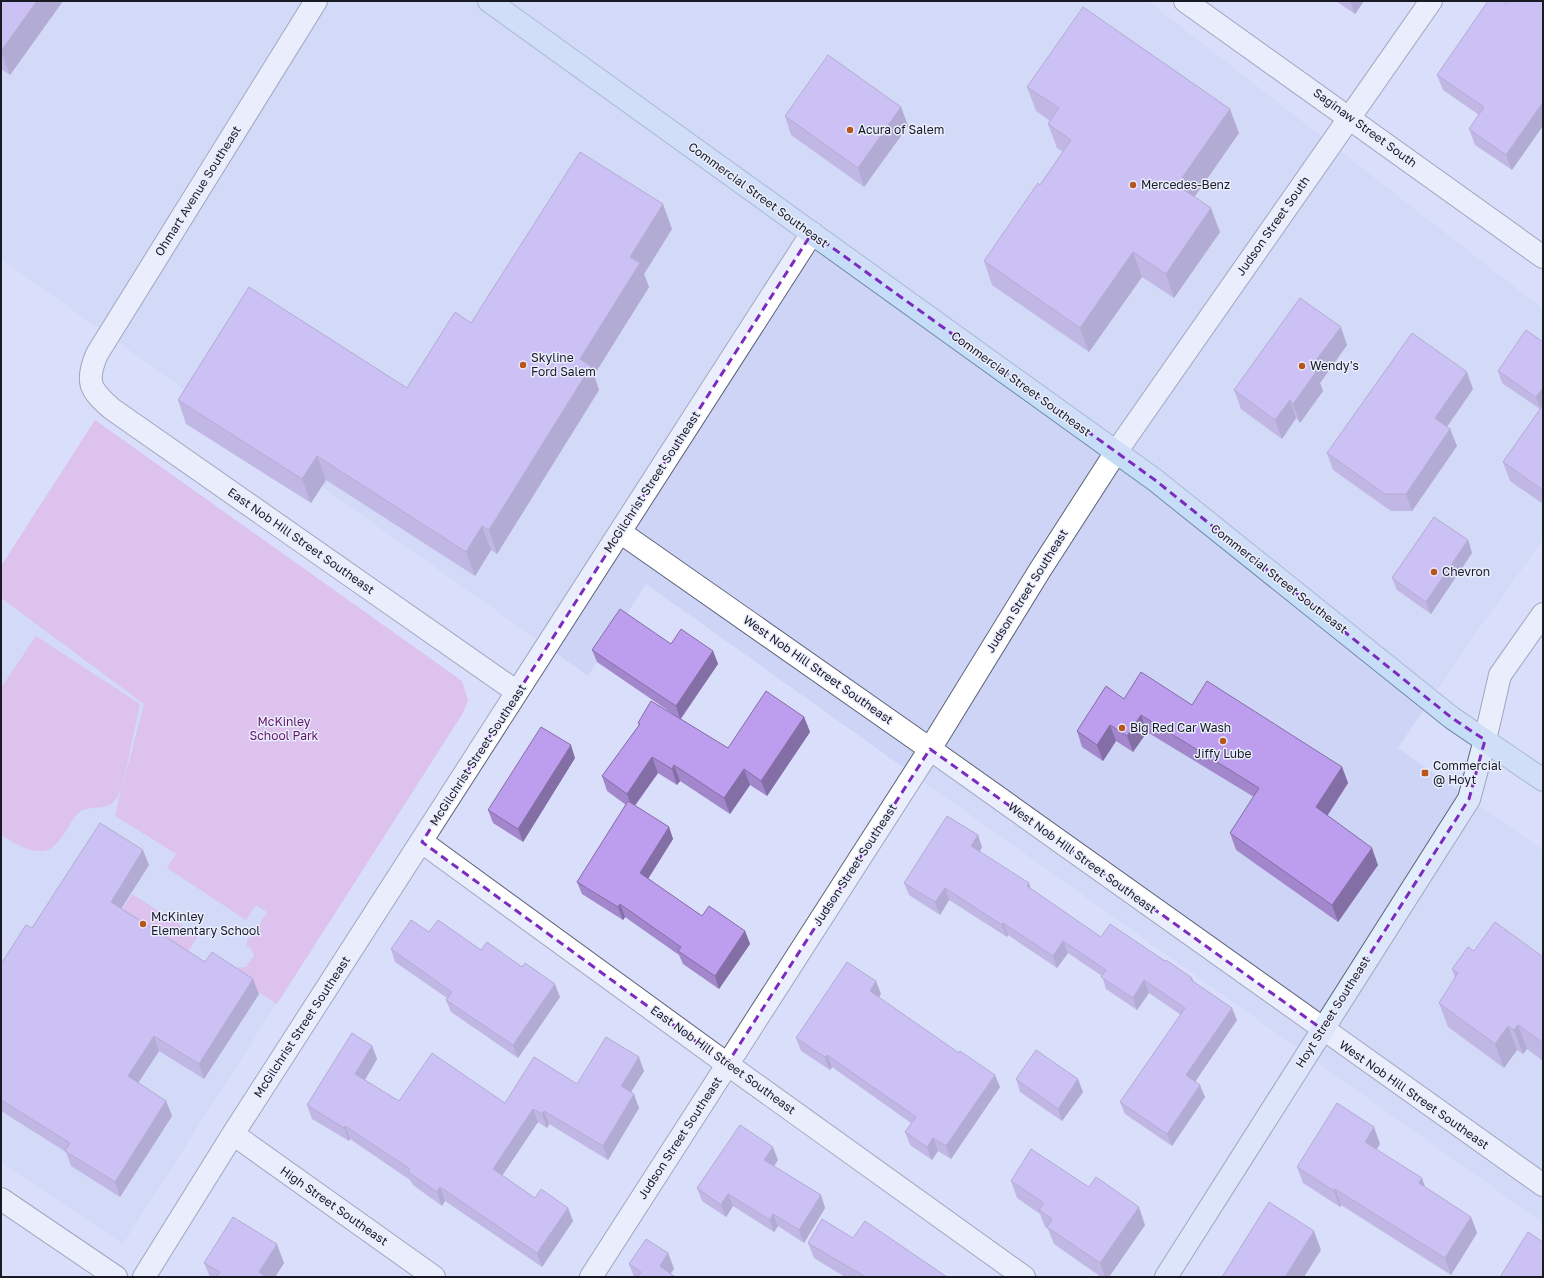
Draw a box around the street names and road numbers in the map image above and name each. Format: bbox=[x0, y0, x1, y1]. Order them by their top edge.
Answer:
street label: Saginaw Street South bbox=[1310, 85, 1420, 170]
street label: Ohmart Avenue Southeast bbox=[151, 123, 244, 259]
street label: Commercial Street Southeast bbox=[685, 139, 831, 251]
street label: Judson Street South bbox=[1233, 173, 1313, 278]
street label: Commercial Street Southeast bbox=[948, 328, 1094, 440]
street label: McGilchrist Street Southeast bbox=[600, 408, 703, 555]
street label: East Nob Hill Street Southeast bbox=[225, 484, 378, 597]
street label: Commercial Street Southeast bbox=[1208, 521, 1351, 637]
street label: Judson Street Southeast bbox=[982, 526, 1071, 655]
street label: West Nob Hill Street Southeast bbox=[740, 612, 896, 727]
street label: McGilchrist Street Southeast bbox=[426, 681, 529, 828]
street label: West Nob Hill Street Southeast bbox=[1005, 799, 1160, 917]
street label: Judson Street Southeast bbox=[809, 801, 900, 929]
street label: McGilchrist Street Southeast bbox=[250, 953, 353, 1100]
street label: Hoyt Street Southeast bbox=[1292, 953, 1373, 1070]
street label: East Nob Hill Street Southeast bbox=[648, 1002, 799, 1117]
street label: West Nob Hill Street Southeast bbox=[1336, 1037, 1492, 1152]
street label: Judson Street Southeast bbox=[634, 1074, 725, 1202]
street label: High Street Southeast bbox=[278, 1163, 391, 1249]

